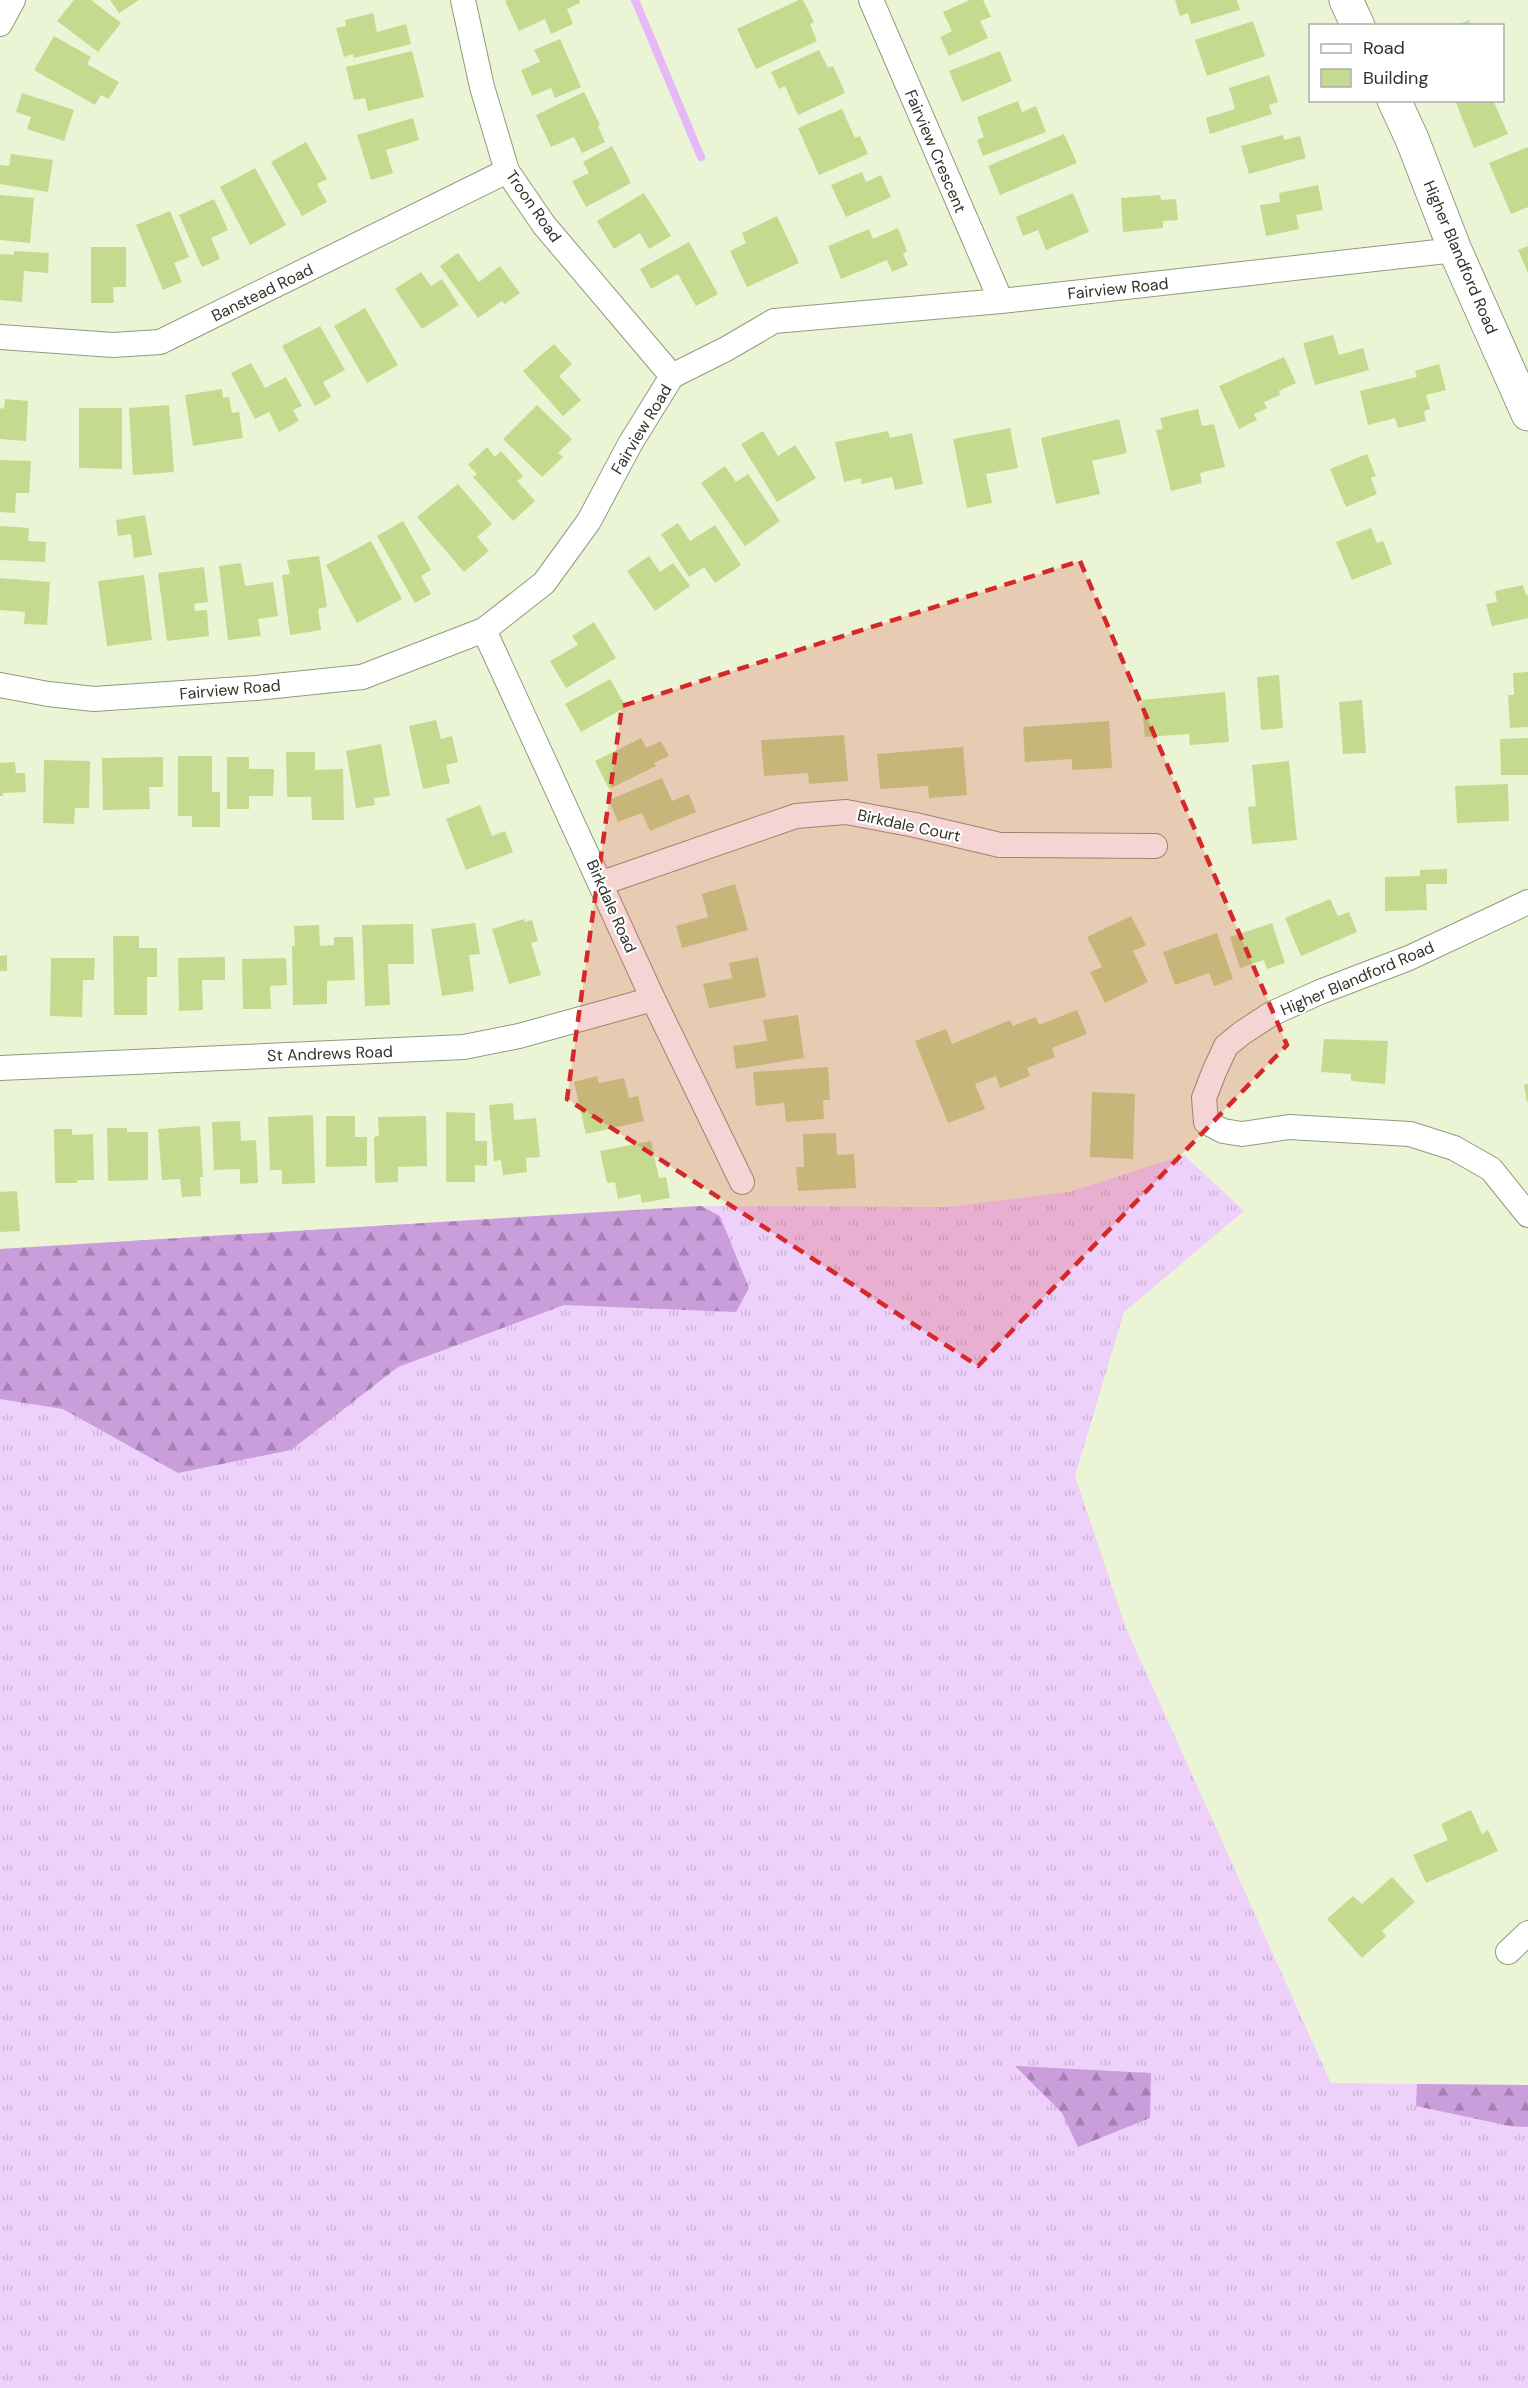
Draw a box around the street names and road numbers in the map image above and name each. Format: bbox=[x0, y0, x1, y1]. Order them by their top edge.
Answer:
street label: Fairview Crescent bbox=[900, 86, 971, 216]
street label: Troon Road bbox=[501, 166, 566, 246]
street label: Higher Blandford Road bbox=[1419, 177, 1502, 337]
street label: Banstead Road bbox=[208, 259, 317, 326]
street label: Fairview Road bbox=[1067, 273, 1169, 304]
street label: Fairview Road bbox=[606, 380, 676, 478]
street label: Fairview Road bbox=[179, 675, 281, 704]
street label: Birkdale Court bbox=[855, 804, 962, 847]
street label: Birkdale Road bbox=[582, 856, 641, 956]
street label: Higher Blandford Road bbox=[1277, 937, 1437, 1020]
street label: St Andrews Road bbox=[267, 1041, 393, 1066]

